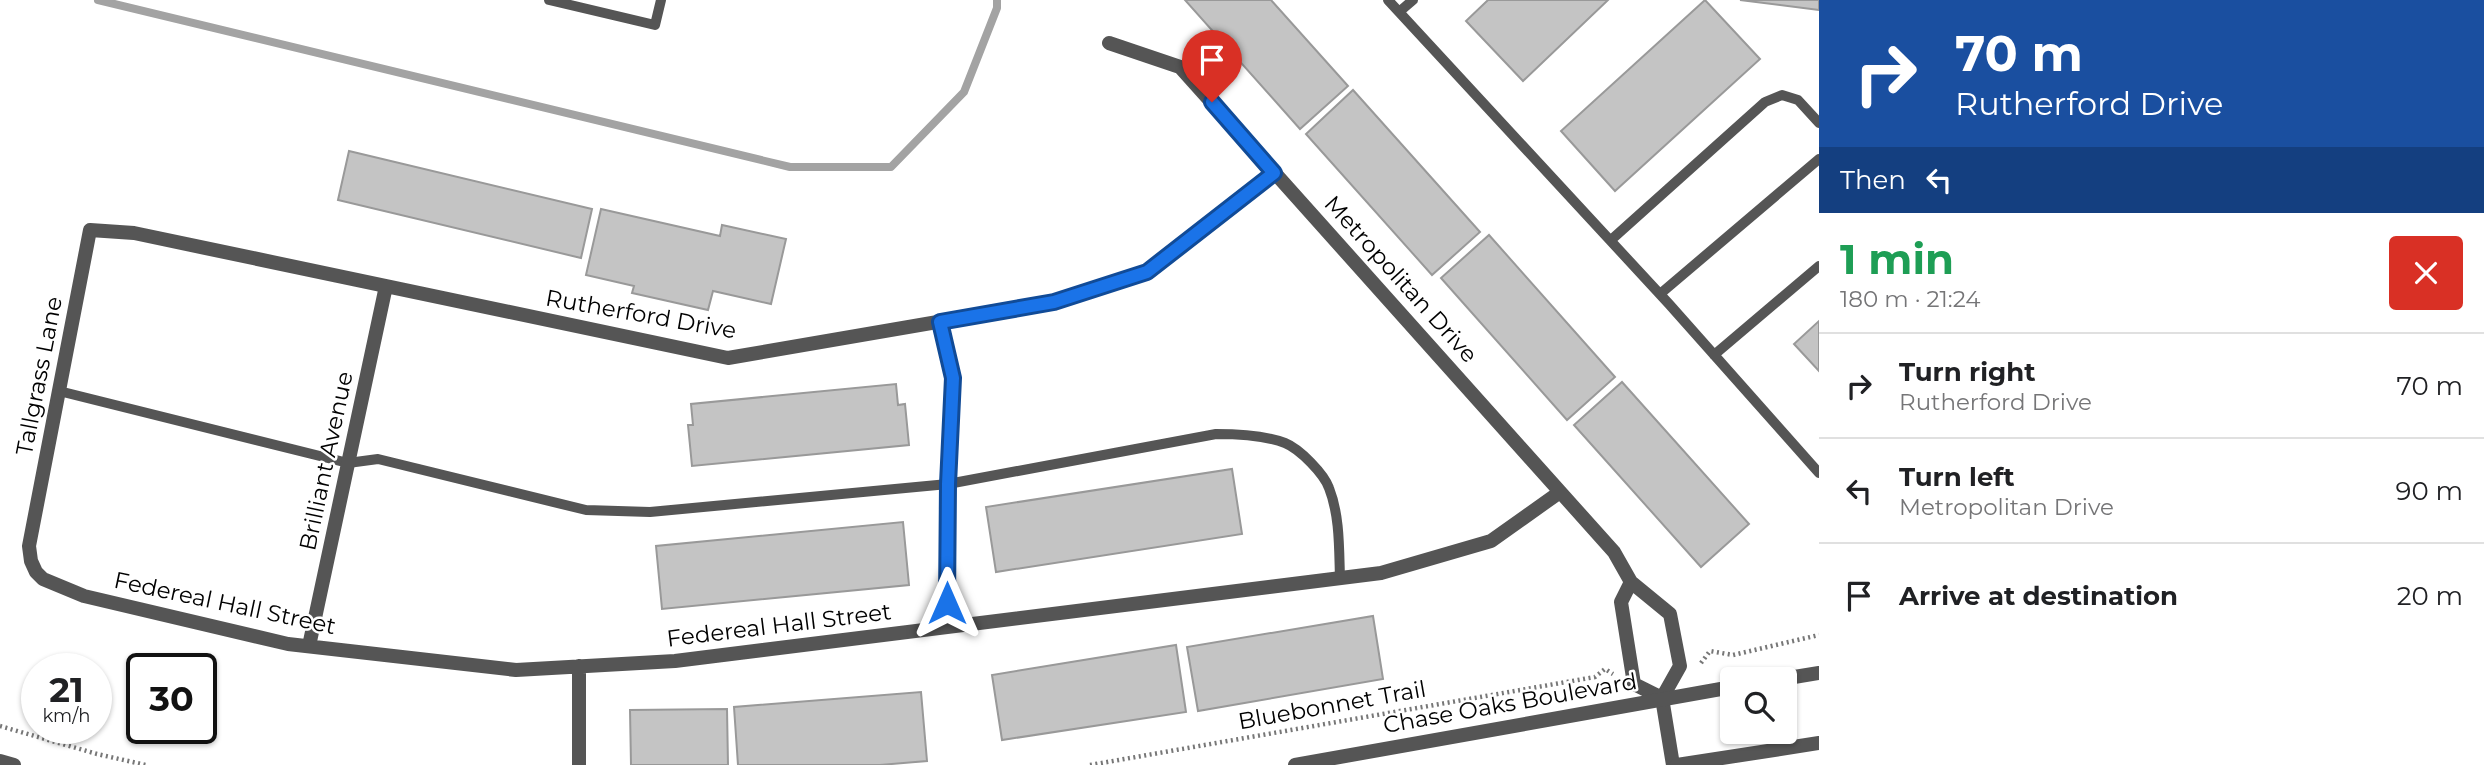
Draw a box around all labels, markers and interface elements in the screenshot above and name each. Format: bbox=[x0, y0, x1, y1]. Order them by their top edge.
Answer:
text: 70 m bbox=[1955, 24, 2083, 83]
icon: right bbox=[1840, 28, 1931, 119]
pin bbox=[1182, 30, 1242, 102]
icon: arrive bbox=[1193, 41, 1231, 79]
text: Rutherford Drive bbox=[1955, 84, 2223, 123]
icon: left bbox=[1920, 161, 1958, 199]
text: Then bbox=[1840, 164, 1906, 196]
street label: Metropolitan Drive bbox=[1319, 190, 1483, 368]
text: 1 min bbox=[1840, 233, 1954, 285]
button: close bbox=[2389, 236, 2463, 310]
street label: Rutherford Drive bbox=[544, 283, 738, 345]
text: 180 m · 21:24 bbox=[1840, 285, 1980, 313]
street label: Tallgrass Lane bbox=[10, 294, 68, 458]
text: Turn right bbox=[1899, 356, 2035, 388]
icon: right bbox=[1840, 367, 1878, 405]
street label: Brilliant Avenue bbox=[293, 369, 359, 553]
text: 70 m bbox=[2397, 370, 2463, 402]
text: Rutherford Drive bbox=[1899, 388, 2092, 416]
text: Turn left bbox=[1899, 461, 2015, 493]
icon: left bbox=[1840, 472, 1878, 510]
text: 90 m bbox=[2396, 475, 2463, 507]
text: Metropolitan Drive bbox=[1899, 493, 2114, 521]
street label: Federeal Hall Street bbox=[112, 566, 338, 640]
position arrow bbox=[910, 566, 984, 640]
icon: arrive bbox=[1840, 577, 1878, 615]
text: Arrive at destination bbox=[1899, 580, 2178, 612]
text: 20 m bbox=[2397, 580, 2463, 612]
street label: Federeal Hall Street bbox=[665, 597, 893, 653]
speed limit sign: 30 bbox=[126, 653, 217, 744]
street label: Chase Oaks Boulevard bbox=[1381, 667, 1639, 739]
map controls bbox=[1720, 667, 1797, 744]
button: search bbox=[1720, 667, 1797, 744]
text: 21 bbox=[49, 668, 84, 711]
street label: Bluebonnet Trail bbox=[1236, 675, 1428, 735]
text: km/h bbox=[42, 705, 91, 727]

